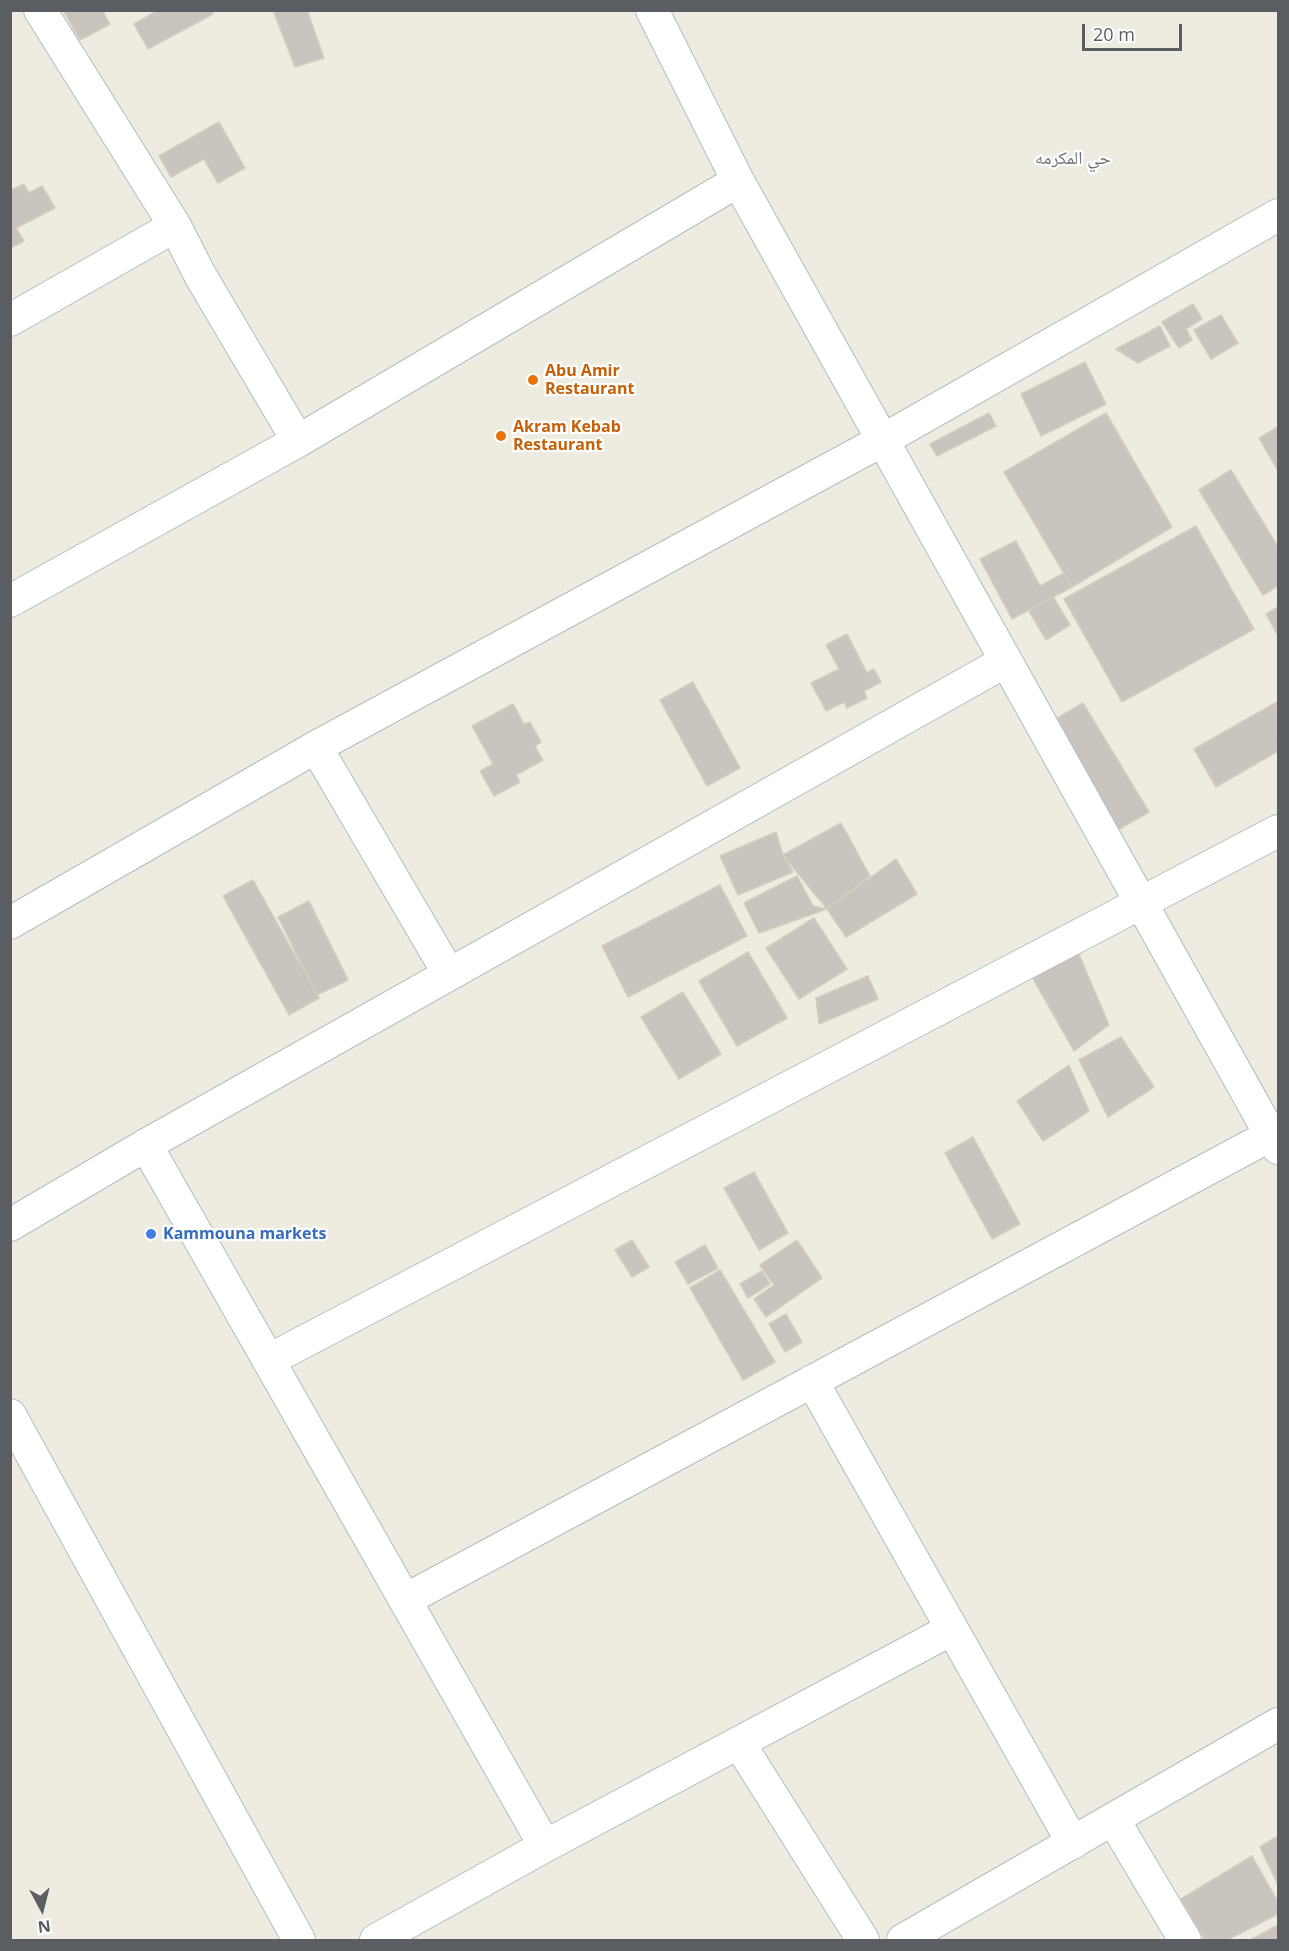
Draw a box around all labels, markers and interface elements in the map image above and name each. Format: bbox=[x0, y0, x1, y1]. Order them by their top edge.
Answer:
scale bar bbox=[1085, 12, 1186, 50]
text: 20 m bbox=[1093, 22, 1135, 46]
district label: حي المكرمه bbox=[1035, 148, 1111, 170]
place label: Abu Amir Restaurant bbox=[545, 361, 634, 399]
marker: Abu Amir Restaurant bbox=[526, 373, 540, 387]
place label: Akram Kebab Restaurant bbox=[513, 417, 621, 455]
marker: Akram Kebab Restaurant bbox=[494, 429, 508, 443]
place label: Kammouna markets bbox=[163, 1224, 326, 1244]
marker: Kammouna markets bbox=[144, 1227, 158, 1241]
north arrow bbox=[12, 1879, 72, 1939]
text: N bbox=[36, 1915, 52, 1939]

